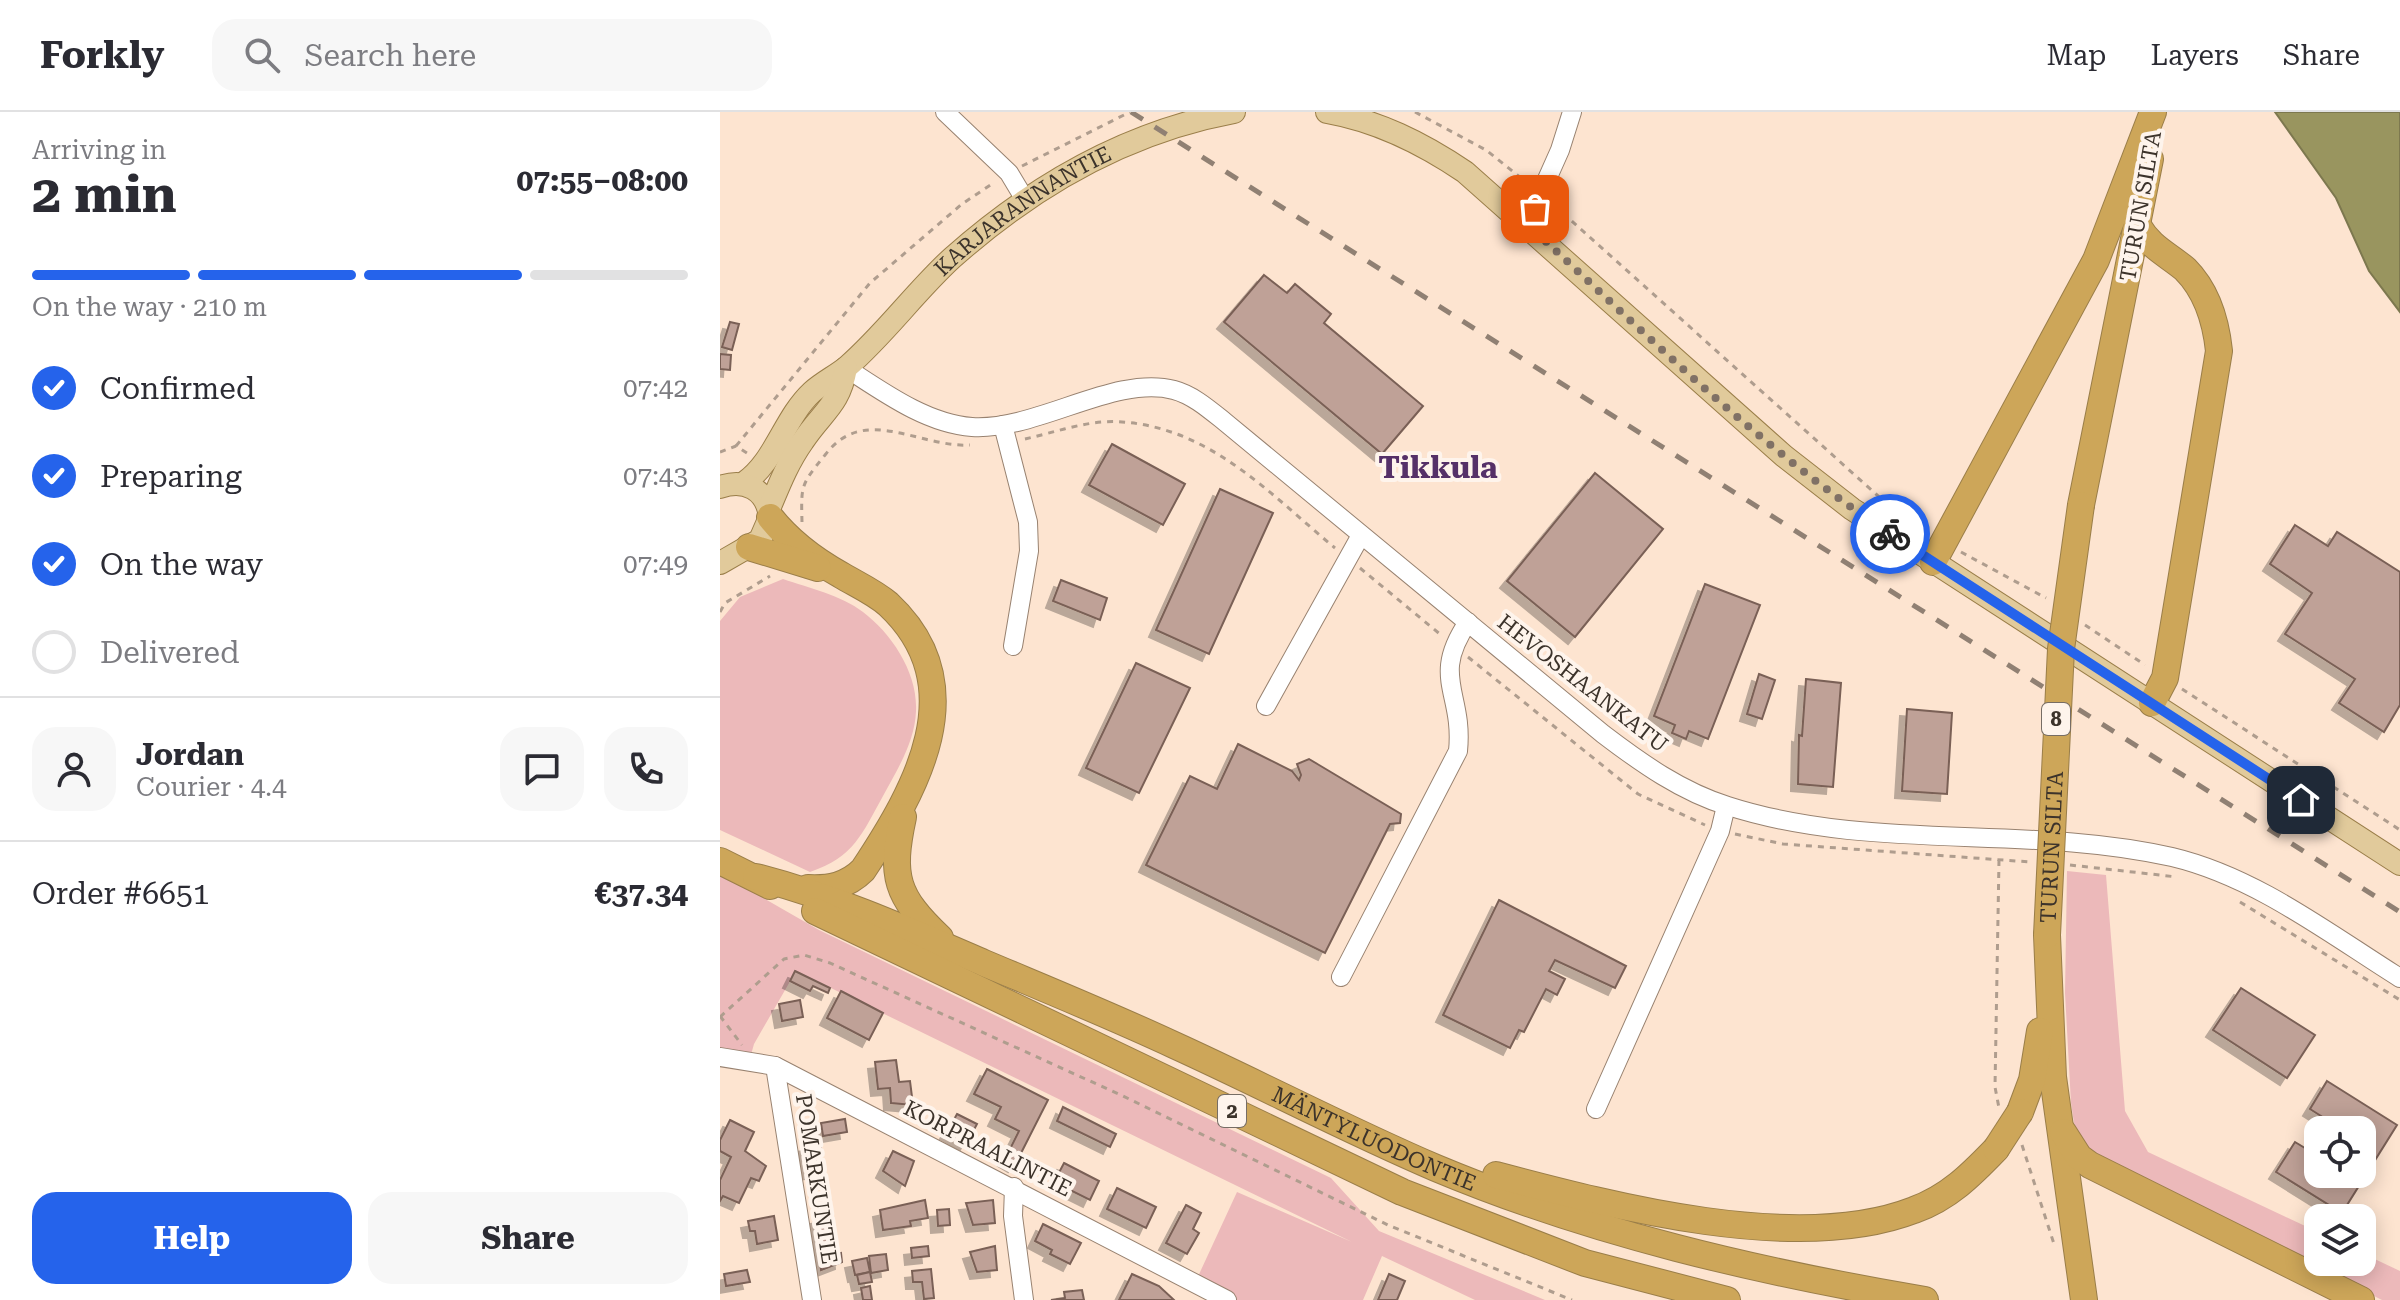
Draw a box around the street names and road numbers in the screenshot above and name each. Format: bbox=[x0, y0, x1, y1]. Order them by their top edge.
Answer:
street label: TURUN SILTA bbox=[2115, 128, 2166, 283]
street label: KARJARANNANTIE bbox=[929, 141, 1115, 281]
street label: HEVOSHAANKATU bbox=[1493, 609, 1673, 758]
road number: 8 bbox=[2042, 703, 2070, 735]
street label: TURUN SILTA bbox=[2036, 770, 2068, 924]
street label: MÄNTYLUODONTIE bbox=[1268, 1081, 1480, 1196]
street label: POMARKUNTIE bbox=[791, 1092, 842, 1266]
street label: KORPRAALINTIE bbox=[900, 1095, 1076, 1202]
road number: 2 bbox=[1218, 1095, 1246, 1127]

